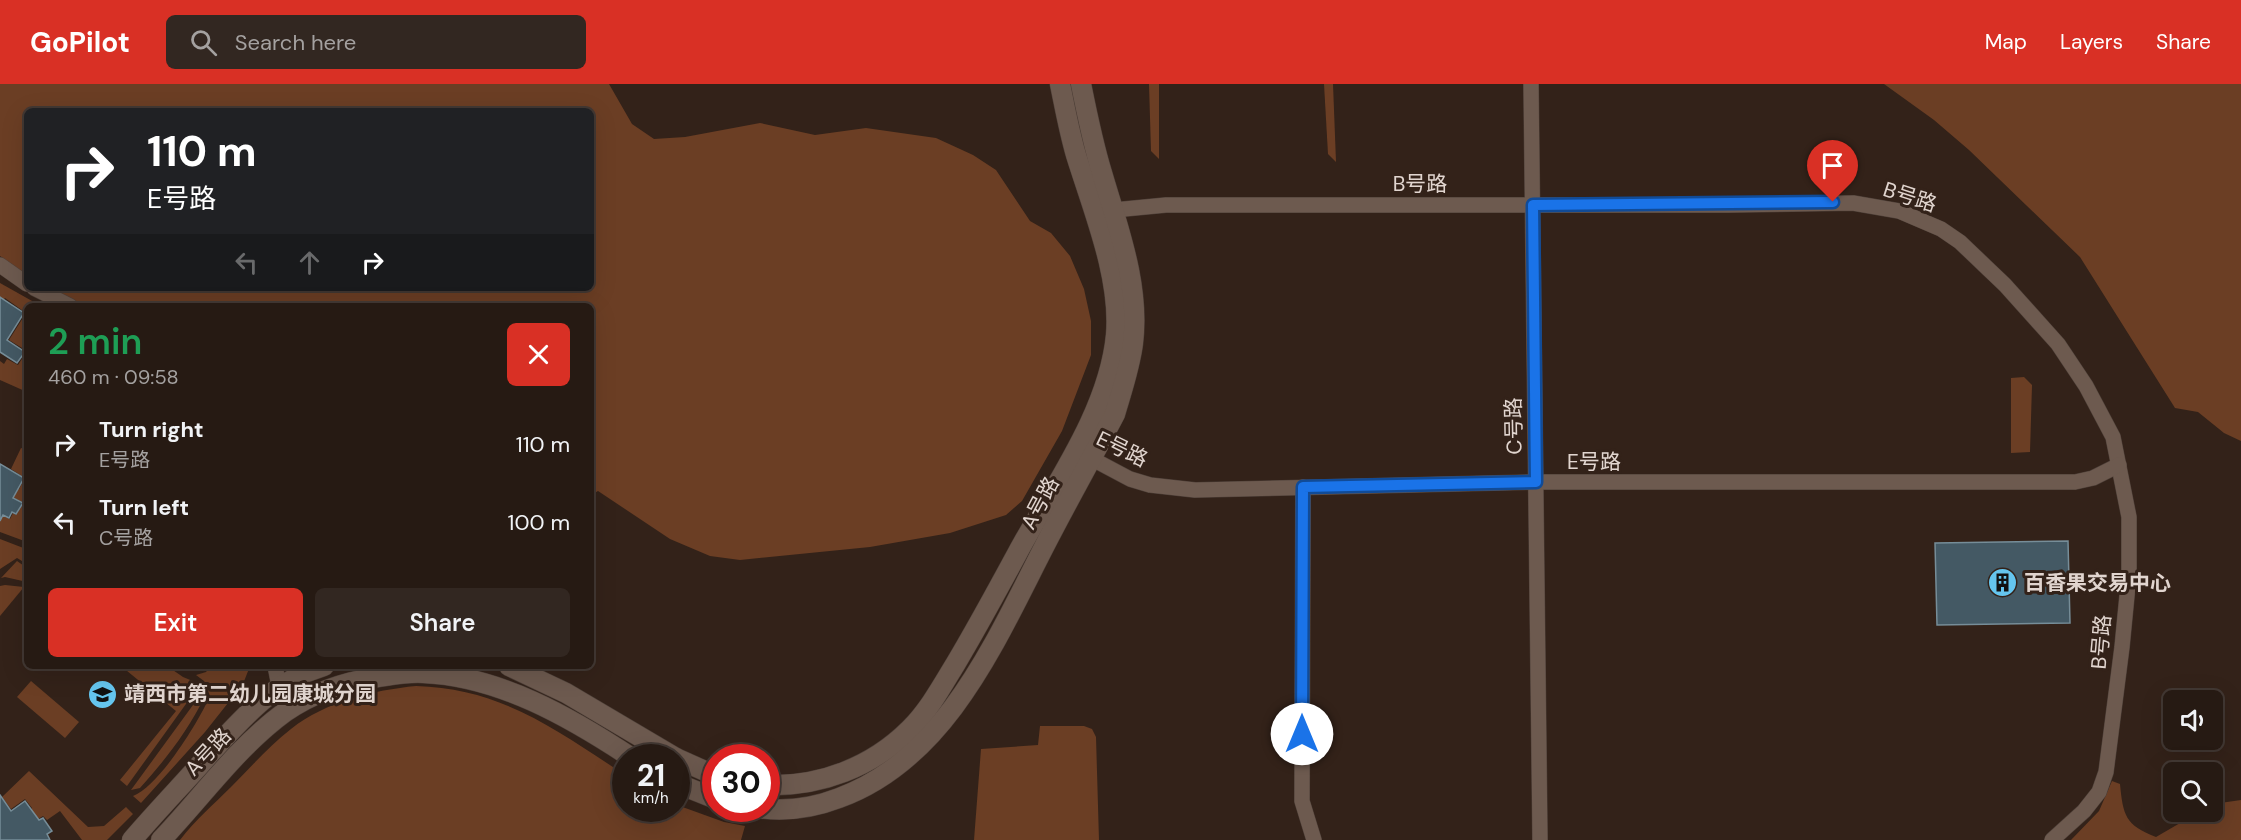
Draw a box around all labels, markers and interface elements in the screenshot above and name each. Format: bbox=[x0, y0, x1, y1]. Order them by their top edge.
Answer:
search box bbox=[166, 15, 586, 69]
text: GoPilot bbox=[30, 24, 130, 61]
icon: search bbox=[187, 26, 220, 59]
text: Search here bbox=[235, 28, 356, 57]
text: Map bbox=[1985, 28, 2027, 56]
text: Layers bbox=[2060, 28, 2123, 56]
text: Share bbox=[2156, 28, 2211, 56]
text: 110 m bbox=[147, 124, 257, 179]
icon: right bbox=[48, 132, 126, 210]
pin bbox=[1807, 140, 1858, 202]
icon: arrive bbox=[1816, 149, 1849, 182]
street label: B号路 bbox=[1393, 170, 1447, 198]
street label: B号路 bbox=[1880, 175, 1940, 219]
text: E号路 bbox=[147, 181, 216, 216]
icon: left bbox=[230, 246, 263, 279]
icon: ahead bbox=[293, 246, 326, 279]
icon: right bbox=[356, 246, 389, 279]
text: 2 min bbox=[48, 318, 142, 365]
button: close bbox=[507, 323, 570, 386]
text: 460 m · 09:58 bbox=[48, 364, 179, 390]
street label: C号路 bbox=[1500, 397, 1528, 455]
text: Turn right bbox=[99, 415, 204, 444]
street label: E号路 bbox=[1092, 425, 1152, 473]
icon: right bbox=[48, 428, 81, 461]
text: 110 m bbox=[516, 430, 570, 459]
text: E号路 bbox=[99, 447, 150, 473]
street label: E号路 bbox=[1567, 448, 1621, 476]
street label: A号路 bbox=[1015, 472, 1065, 534]
text: Turn left bbox=[99, 493, 189, 522]
icon: left bbox=[48, 506, 81, 539]
text: 100 m bbox=[508, 508, 570, 537]
text: C号路 bbox=[99, 525, 153, 551]
building icon: 百香果交易中心 bbox=[1987, 567, 2019, 599]
place label: 百香果交易中心 bbox=[2024, 569, 2171, 597]
button: Exit bbox=[48, 588, 303, 657]
button: Share bbox=[315, 588, 570, 657]
street label: B号路 bbox=[2085, 614, 2117, 670]
school or university icon: 靖西市第二幼儿园康城分园 bbox=[87, 678, 119, 710]
place label: 靖西市第二幼儿园康城分园 bbox=[124, 680, 376, 708]
map controls bbox=[2163, 690, 2223, 822]
button: sound bbox=[2163, 690, 2223, 750]
position arrow bbox=[1270, 702, 1334, 766]
street label: A号路 bbox=[179, 722, 237, 782]
speed limit sign: 30 bbox=[702, 744, 780, 822]
text: 21 bbox=[637, 756, 665, 795]
button: search bbox=[2163, 762, 2223, 822]
text: km/h bbox=[633, 788, 669, 808]

